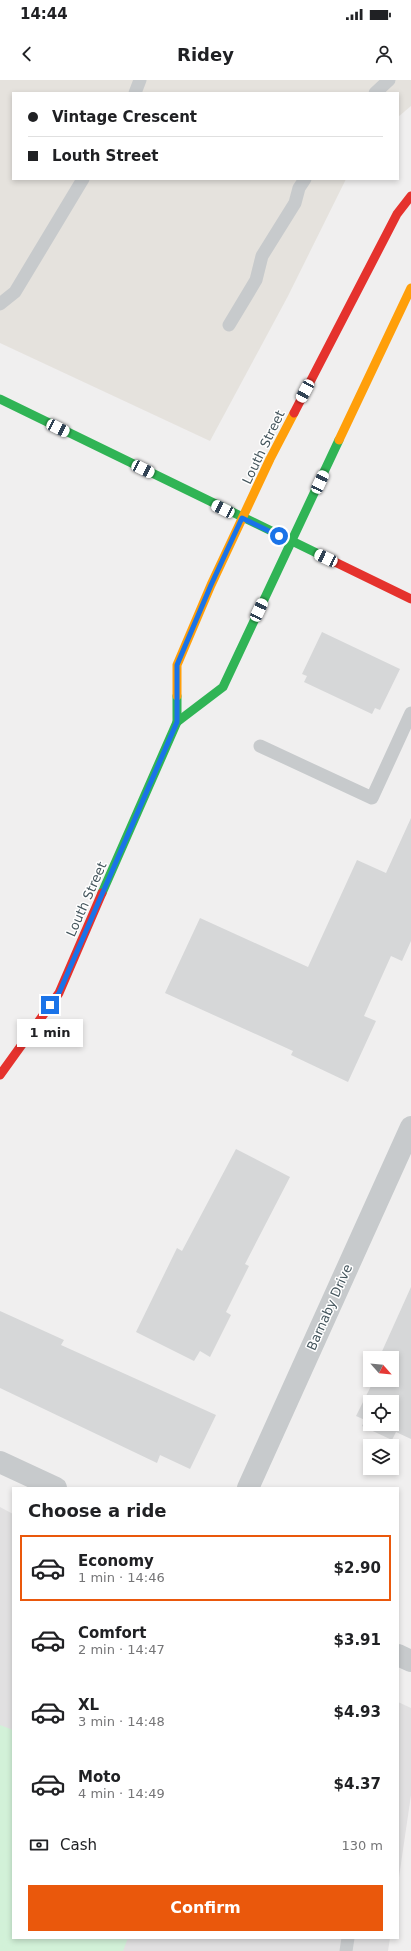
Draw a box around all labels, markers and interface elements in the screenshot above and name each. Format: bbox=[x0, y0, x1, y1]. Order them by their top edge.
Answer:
text: 14:44 bbox=[20, 5, 68, 23]
icon: back bbox=[16, 43, 38, 65]
icon: person bbox=[373, 43, 395, 65]
text: Ridey bbox=[177, 44, 234, 65]
text: Vintage Crescent bbox=[52, 108, 197, 126]
text: Louth Street bbox=[52, 147, 159, 165]
car bbox=[294, 378, 316, 404]
street label: Louth Street bbox=[239, 408, 288, 487]
car bbox=[45, 417, 71, 439]
car bbox=[130, 458, 156, 480]
car bbox=[309, 469, 331, 495]
car bbox=[210, 498, 236, 520]
route start bbox=[270, 527, 288, 545]
car bbox=[313, 547, 339, 569]
car bbox=[248, 597, 270, 623]
street label: Louth Street bbox=[63, 860, 110, 939]
route end bbox=[41, 996, 59, 1014]
callout: 1 min bbox=[17, 1019, 83, 1047]
text: 1 min bbox=[30, 1025, 70, 1040]
street label: Barnaby Drive bbox=[304, 1262, 355, 1353]
north arrow bbox=[363, 1351, 399, 1387]
map controls bbox=[363, 1351, 399, 1475]
button: locate bbox=[363, 1395, 399, 1431]
button: layers bbox=[363, 1439, 399, 1475]
text: Choose a ride bbox=[28, 1500, 167, 1521]
icon: car bbox=[30, 1550, 66, 1586]
text: Economy bbox=[78, 1552, 154, 1570]
text: $2.90 bbox=[334, 1559, 381, 1577]
text: 1 min · 14:46 bbox=[78, 1570, 165, 1585]
icon: car bbox=[30, 1622, 66, 1658]
text: Comfort bbox=[78, 1624, 146, 1642]
text: $3.91 bbox=[334, 1631, 381, 1649]
text: 2 min · 14:47 bbox=[78, 1642, 165, 1657]
icon: car bbox=[30, 1694, 66, 1730]
text: XL bbox=[78, 1696, 99, 1714]
text: $4.93 bbox=[334, 1703, 381, 1721]
text: 3 min · 14:48 bbox=[78, 1714, 165, 1729]
icon: car bbox=[30, 1766, 66, 1802]
text: Moto bbox=[78, 1768, 121, 1786]
text: $4.37 bbox=[334, 1775, 381, 1793]
text: 4 min · 14:49 bbox=[78, 1786, 165, 1801]
icon: cash bbox=[28, 1834, 50, 1856]
text: Cash bbox=[60, 1836, 97, 1854]
text: 130 m bbox=[341, 1838, 383, 1853]
button: Confirm bbox=[28, 1885, 383, 1931]

